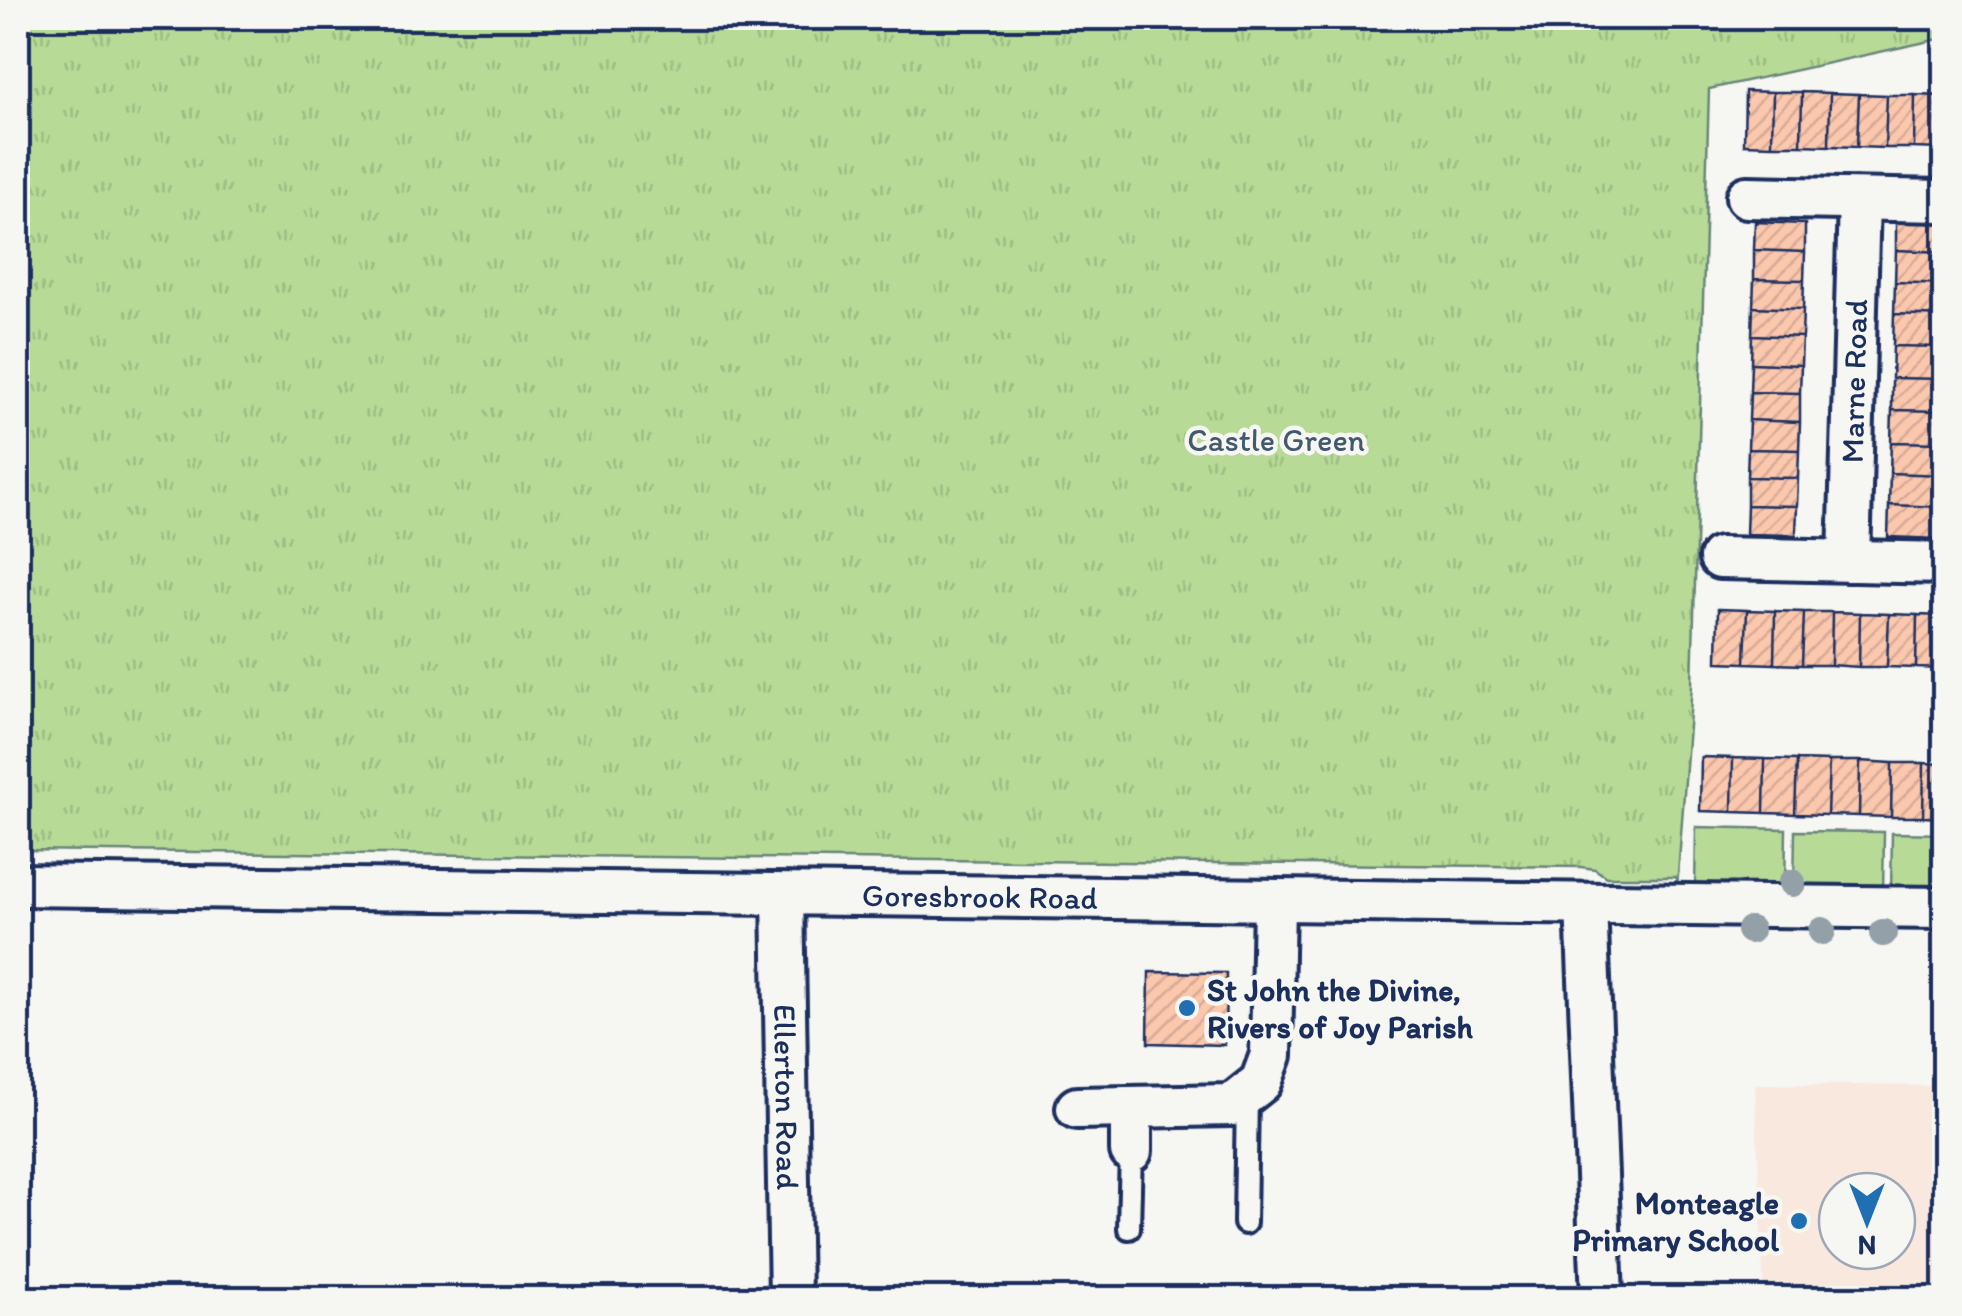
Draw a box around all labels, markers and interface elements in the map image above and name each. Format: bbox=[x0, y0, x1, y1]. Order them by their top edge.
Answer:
street label: Marne Road bbox=[1833, 298, 1875, 464]
park label: Castle Green bbox=[1187, 421, 1365, 459]
street label: Goresbrook Road bbox=[862, 876, 1098, 917]
place label: St John the Divine, Rivers of Joy Parish bbox=[1207, 971, 1473, 1046]
marker: St John the Divine, Rivers of Joy Parish bbox=[1176, 997, 1198, 1019]
street label: Ellerton Road bbox=[766, 1004, 807, 1190]
north arrow bbox=[1817, 1171, 1917, 1271]
place label: Monteagle Primary School bbox=[1572, 1184, 1780, 1259]
marker: Monteagle Primary School bbox=[1788, 1210, 1810, 1232]
text: N bbox=[1858, 1229, 1876, 1263]

